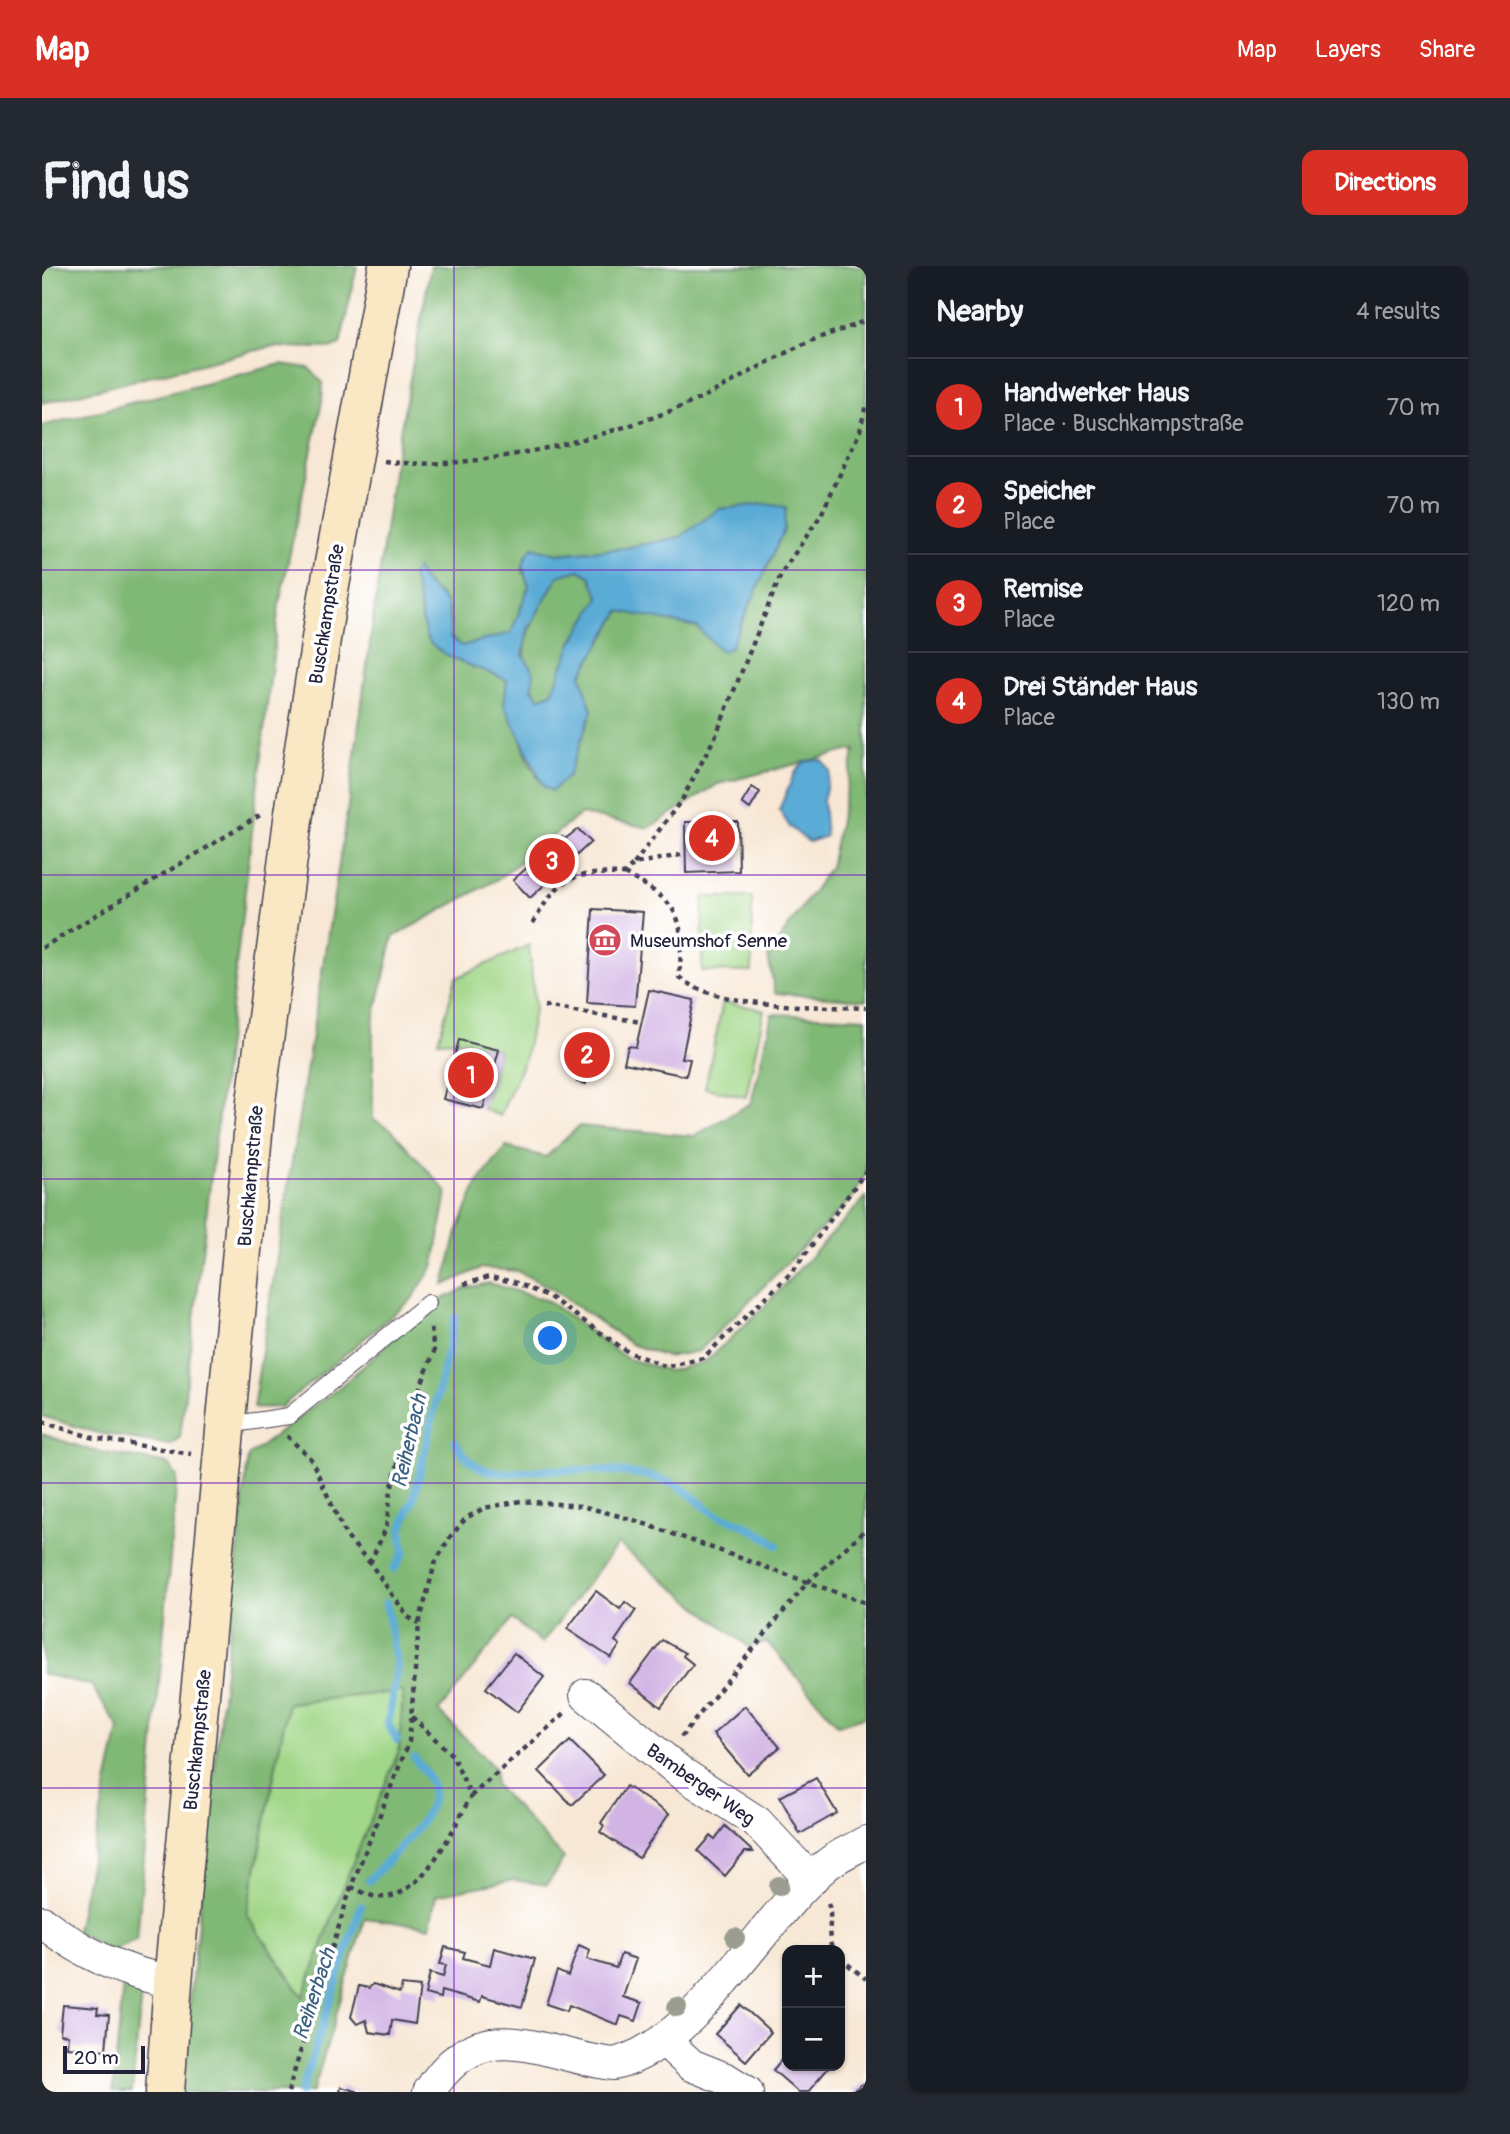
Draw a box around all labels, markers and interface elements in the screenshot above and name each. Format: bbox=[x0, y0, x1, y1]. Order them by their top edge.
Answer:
text: Map bbox=[35, 29, 90, 70]
text: Map bbox=[1237, 35, 1277, 64]
text: Layers bbox=[1315, 35, 1381, 64]
text: Share bbox=[1419, 35, 1475, 64]
button: Directions bbox=[1302, 150, 1468, 215]
text: Find us bbox=[42, 152, 189, 213]
text: Nearby bbox=[936, 293, 1023, 330]
text: 4 results bbox=[1356, 297, 1440, 326]
text: Handwerker Haus bbox=[1003, 377, 1189, 409]
text: 1 bbox=[955, 393, 964, 422]
text: 70 m bbox=[1387, 393, 1440, 422]
text: Place · Buschkampstraße bbox=[1003, 409, 1244, 438]
text: Speicher bbox=[1003, 475, 1095, 507]
text: 2 bbox=[953, 491, 965, 520]
text: 70 m bbox=[1387, 491, 1440, 520]
text: Place bbox=[1003, 507, 1055, 536]
street label: Buschkampstraße bbox=[304, 542, 350, 686]
text: Remise bbox=[1003, 573, 1083, 605]
text: 3 bbox=[953, 589, 965, 618]
text: 120 m bbox=[1377, 589, 1440, 618]
text: Place bbox=[1003, 605, 1055, 634]
text: Drei Ständer Haus bbox=[1003, 671, 1197, 703]
text: 4 bbox=[952, 687, 966, 716]
text: 130 m bbox=[1377, 687, 1440, 716]
text: Place bbox=[1003, 703, 1055, 732]
pin: 4 bbox=[689, 812, 735, 864]
pin: 3 bbox=[529, 835, 575, 887]
museum icon: Museumshof Senne bbox=[586, 921, 624, 959]
place label: Museumshof Senne bbox=[630, 929, 788, 953]
pin: 2 bbox=[564, 1029, 610, 1081]
pin: 1 bbox=[448, 1049, 494, 1101]
street label: Buschkampstraße bbox=[233, 1104, 269, 1248]
your location bbox=[533, 1321, 567, 1355]
water label: Reiherbach bbox=[386, 1391, 434, 1490]
street label: Buschkampstraße bbox=[179, 1668, 217, 1812]
street label: Bamberger Weg bbox=[642, 1739, 759, 1831]
water label: Reiherbach bbox=[287, 1944, 342, 2043]
map controls bbox=[782, 1945, 845, 2071]
button: + bbox=[782, 1945, 845, 2008]
button: − bbox=[782, 2008, 845, 2071]
scale bar bbox=[63, 2043, 145, 2075]
text: 20 m bbox=[74, 2046, 119, 2070]

